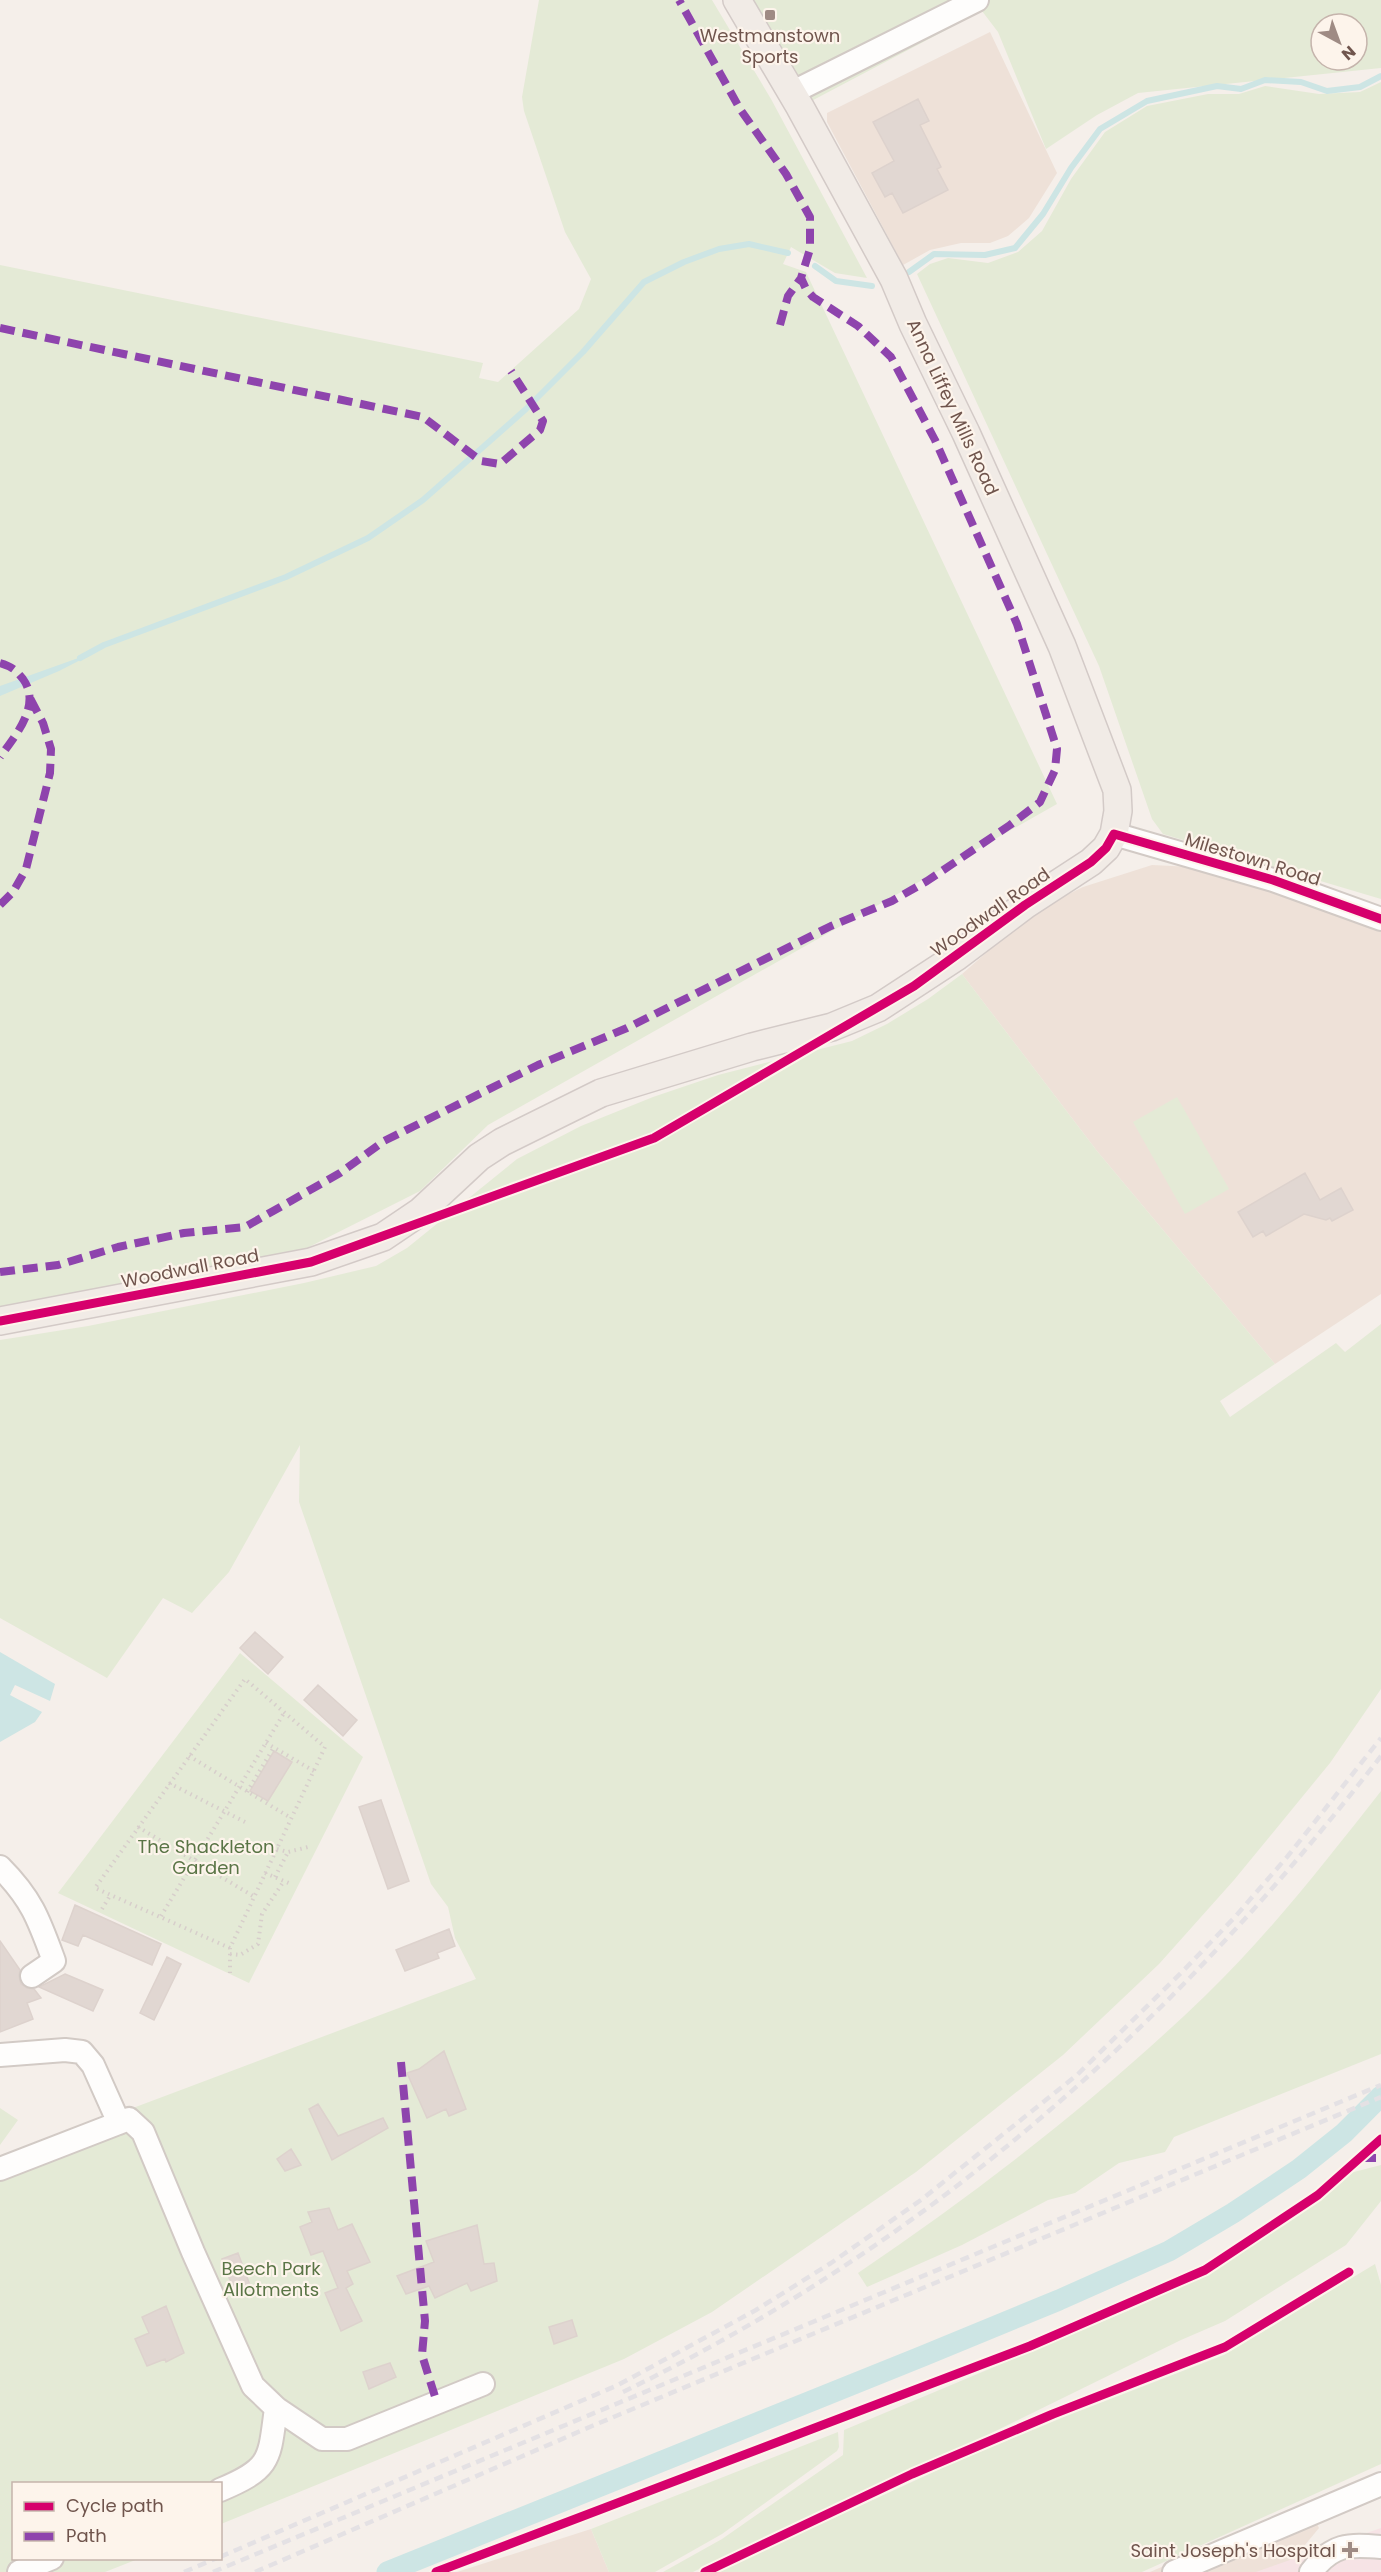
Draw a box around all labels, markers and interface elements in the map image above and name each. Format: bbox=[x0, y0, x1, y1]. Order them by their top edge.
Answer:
marker: Westmanstown Sports bbox=[763, 8, 777, 22]
north arrow bbox=[1309, 12, 1369, 72]
place label: Westmanstown Sports bbox=[700, 23, 840, 69]
text: N bbox=[1336, 40, 1361, 66]
street label: Anna Liffey Mills Road bbox=[901, 315, 1005, 499]
street label: Milestown Road bbox=[1182, 826, 1324, 892]
street label: Woodwall Road bbox=[925, 862, 1055, 962]
street label: Woodwall Road bbox=[119, 1242, 261, 1294]
park label: The Shackleton Garden bbox=[138, 1834, 274, 1880]
park label: Beech Park Allotments bbox=[221, 2256, 321, 2302]
legend bbox=[12, 2482, 222, 2560]
text: Cycle path bbox=[66, 2493, 164, 2518]
text: Path bbox=[66, 2523, 107, 2548]
place label: Saint Joseph's Hospital bbox=[1130, 2538, 1336, 2563]
marker: Saint Joseph's Hospital bbox=[1341, 2541, 1359, 2559]

